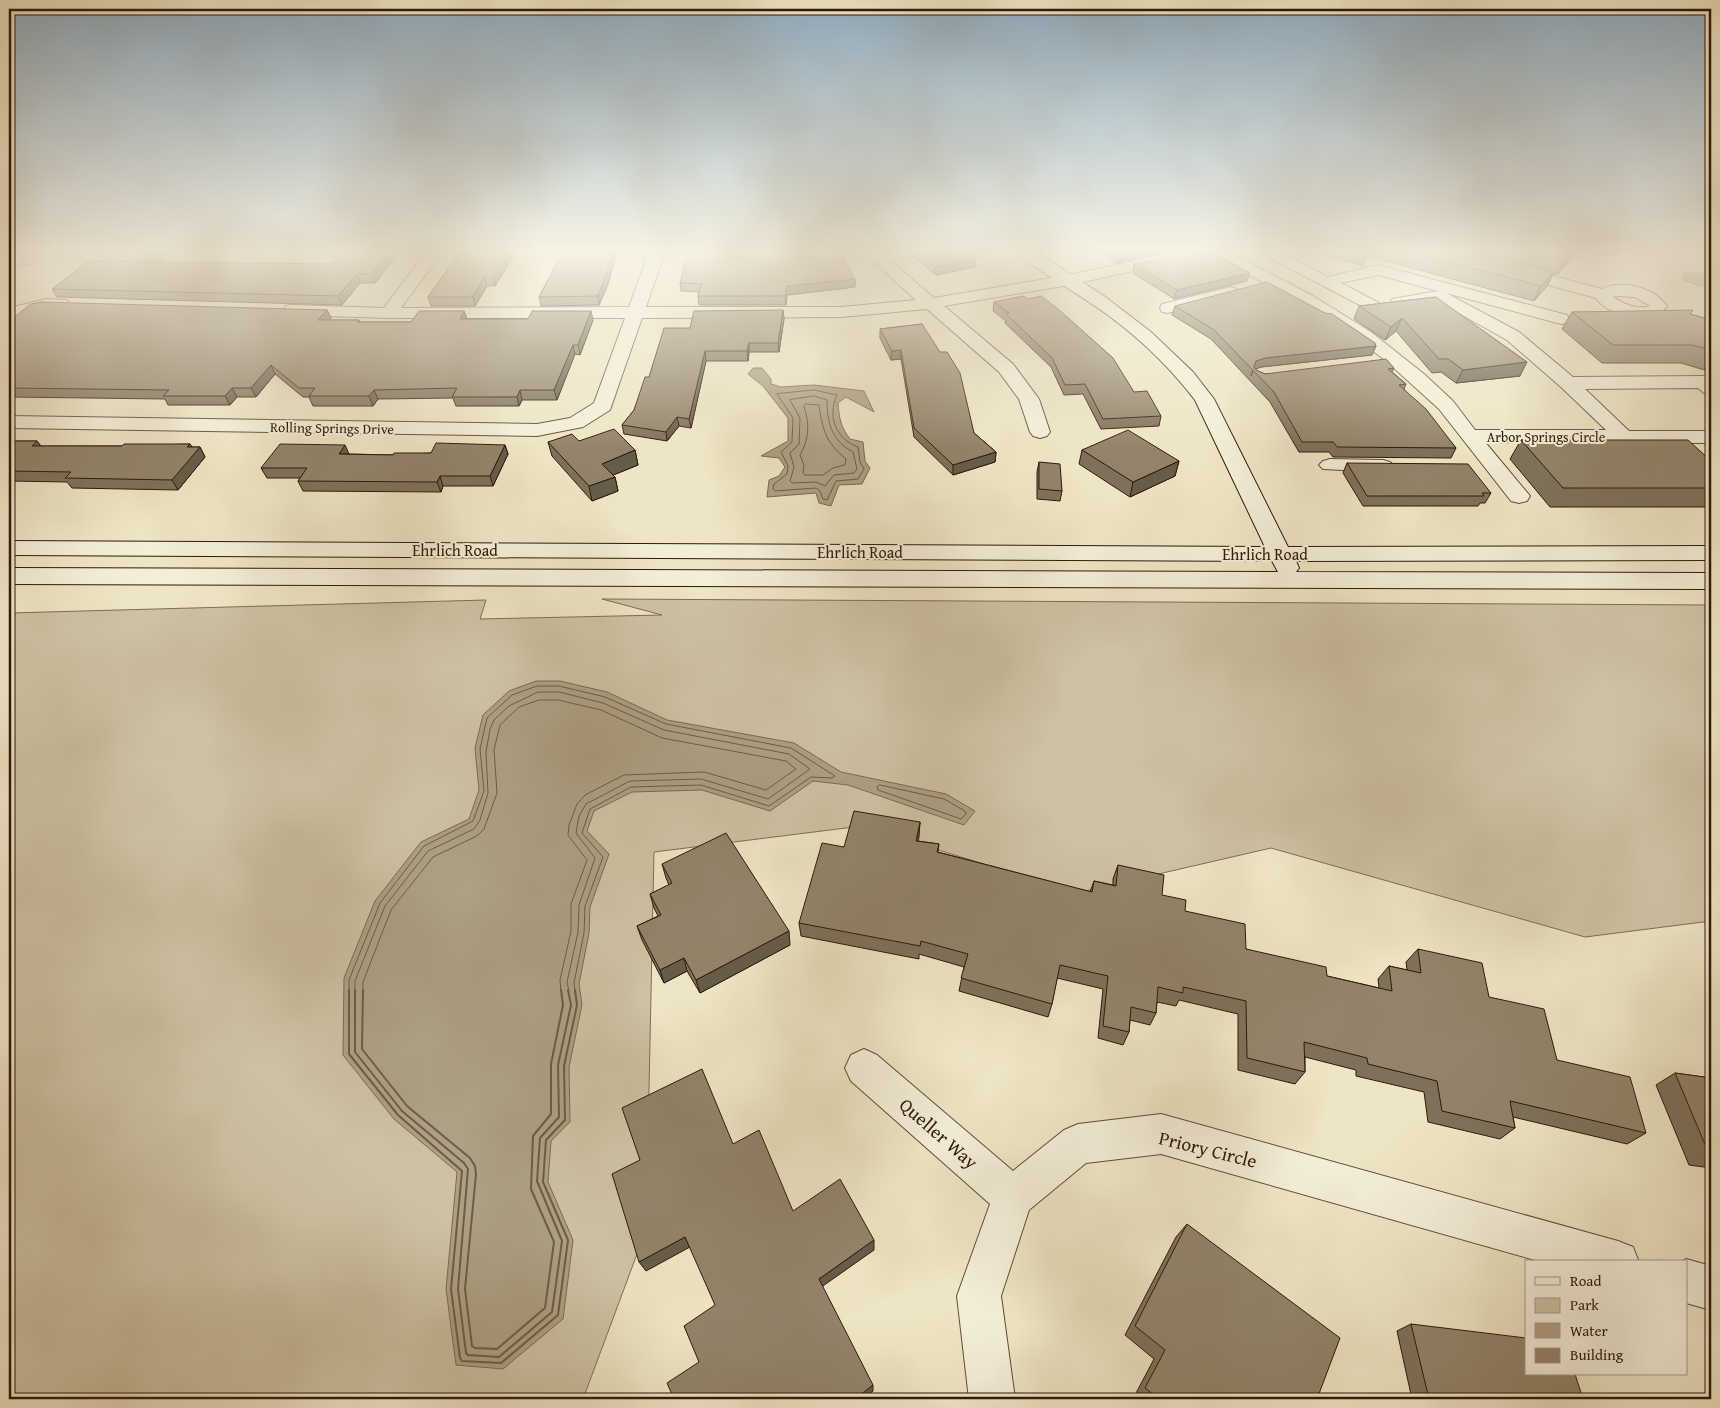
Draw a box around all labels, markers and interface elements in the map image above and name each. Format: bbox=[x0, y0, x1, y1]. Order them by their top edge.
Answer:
street label: Rolling Springs Drive bbox=[270, 417, 395, 439]
street label: Arbor Springs Circle bbox=[1487, 427, 1606, 447]
street label: Ehrlich Road bbox=[412, 538, 498, 562]
street label: Ehrlich Road bbox=[817, 540, 903, 564]
street label: Ehrlich Road bbox=[1222, 542, 1308, 566]
street label: Queller Way bbox=[894, 1091, 985, 1175]
street label: Priory Circle bbox=[1156, 1123, 1260, 1175]
legend bbox=[1525, 1260, 1688, 1376]
text: Road bbox=[1570, 1270, 1601, 1291]
text: Park bbox=[1570, 1294, 1599, 1315]
text: Water bbox=[1570, 1320, 1608, 1341]
text: Building bbox=[1570, 1344, 1624, 1365]

